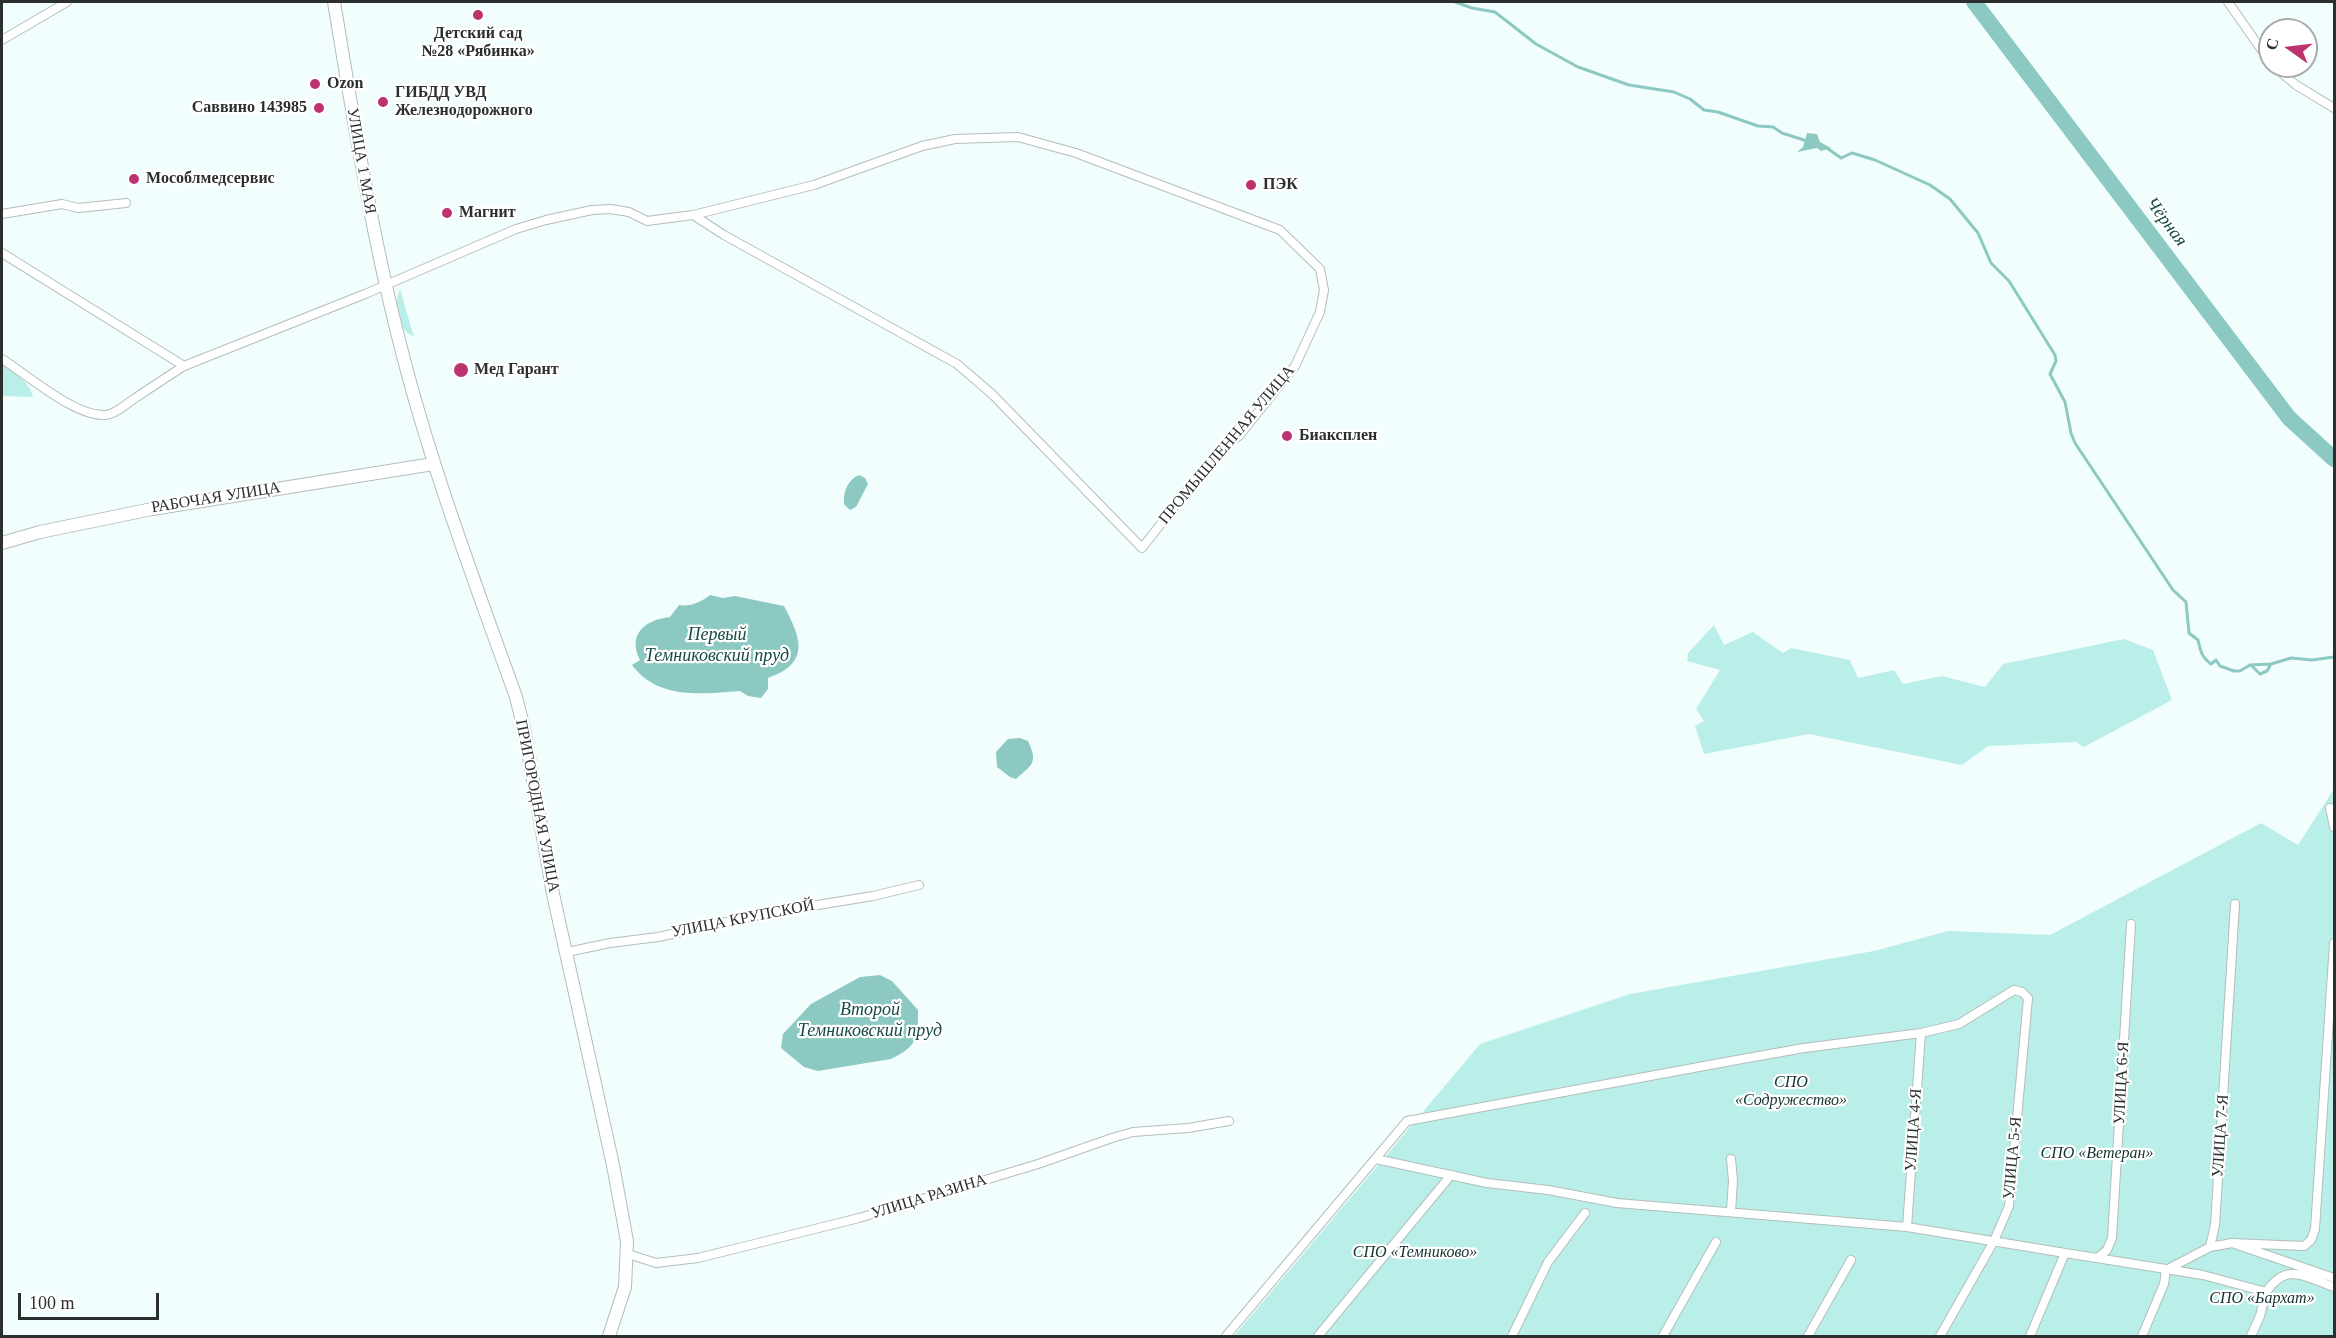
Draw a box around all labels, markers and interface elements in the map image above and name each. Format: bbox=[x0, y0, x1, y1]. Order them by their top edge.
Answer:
marker: Детский сад №28 «Рябинка» bbox=[471, 8, 485, 22]
north arrow bbox=[2258, 18, 2318, 78]
place label: Детский сад №28 «Рябинка» bbox=[421, 24, 535, 62]
text: С bbox=[2262, 36, 2282, 52]
place label: Ozon bbox=[327, 74, 363, 94]
marker: Ozon bbox=[308, 77, 322, 91]
place label: ГИБДД УВД Железнодорожного bbox=[395, 83, 533, 121]
marker: ГИБДД УВД Железнодорожного bbox=[376, 95, 390, 109]
place label: Саввино 143985 bbox=[192, 98, 307, 118]
marker: Саввино 143985 bbox=[312, 101, 326, 115]
street label: УЛИЦА 1 МАЯ bbox=[342, 106, 380, 216]
place label: Мособлмедсервис bbox=[146, 169, 275, 189]
marker: Мособлмедсервис bbox=[127, 172, 141, 186]
place label: ПЭК bbox=[1263, 175, 1298, 195]
marker: ПЭК bbox=[1244, 178, 1258, 192]
water label: Чёрная bbox=[2141, 193, 2191, 251]
place label: Магнит bbox=[459, 203, 516, 223]
marker: Магнит bbox=[440, 206, 454, 220]
place label: Мед Гарант bbox=[474, 360, 559, 380]
marker: Мед Гарант bbox=[452, 361, 470, 379]
street label: ПРОМЫШЛЕННАЯ УЛИЦА bbox=[1155, 362, 1299, 528]
place label: Биаксплен bbox=[1299, 426, 1377, 446]
marker: Биаксплен bbox=[1280, 429, 1294, 443]
street label: РАБОЧАЯ УЛИЦА bbox=[150, 478, 282, 518]
water label: Первый Темниковский пруд bbox=[645, 624, 789, 666]
street label: ПРИГОРОДНАЯ УЛИЦА bbox=[511, 718, 563, 894]
street label: УЛИЦА КРУПСКОЙ bbox=[670, 896, 816, 942]
water label: Второй Темниковский пруд bbox=[798, 999, 942, 1042]
street label: УЛИЦА 6-Я bbox=[2110, 1041, 2134, 1125]
park label: СПО «Содружество» bbox=[1735, 1073, 1847, 1111]
street label: УЛИЦА 4-Я bbox=[1902, 1088, 1926, 1172]
street label: УЛИЦА 7-Я bbox=[2209, 1094, 2233, 1178]
street label: УЛИЦА 5-Я bbox=[2000, 1116, 2026, 1200]
park label: СПО «Ветеран» bbox=[2040, 1144, 2154, 1164]
street label: УЛИЦА РАЗИНА bbox=[869, 1170, 989, 1224]
park label: СПО «Темниково» bbox=[1353, 1243, 1477, 1263]
scale bar bbox=[21, 1281, 162, 1319]
park label: СПО «Бархат» bbox=[2209, 1289, 2315, 1309]
text: 100 m bbox=[29, 1293, 75, 1313]

